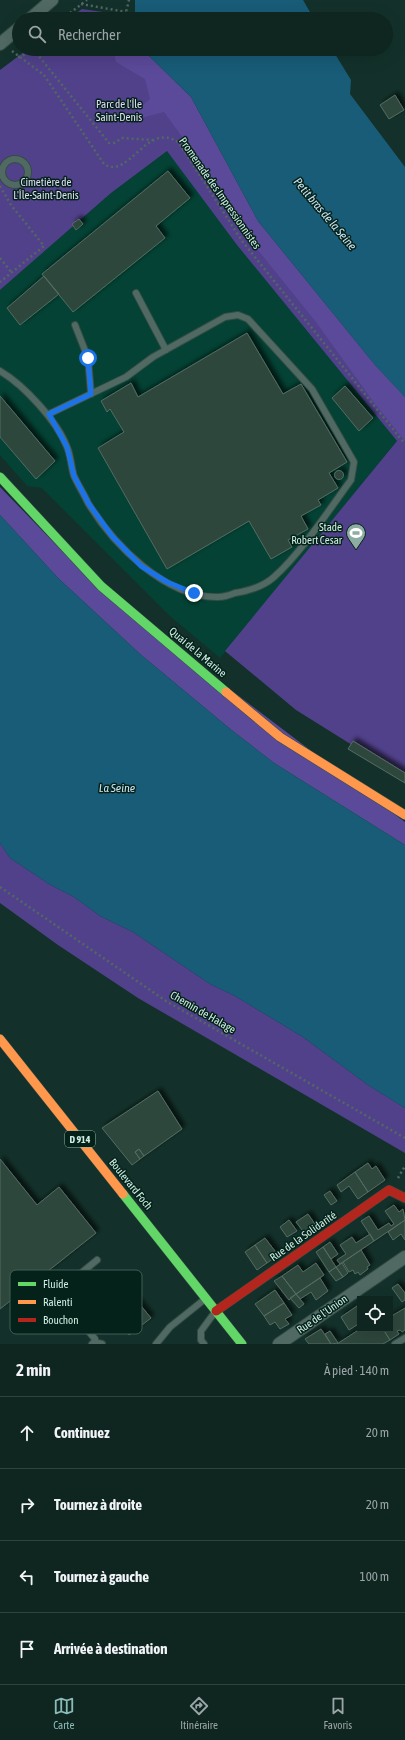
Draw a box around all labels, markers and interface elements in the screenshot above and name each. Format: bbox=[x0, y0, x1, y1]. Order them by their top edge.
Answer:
search box bbox=[12, 12, 393, 56]
icon: search bbox=[26, 23, 48, 45]
text: Rechercher bbox=[58, 26, 120, 43]
park label: Parc de l'Île Saint-Denis bbox=[96, 98, 142, 123]
street label: Promenade des Impressionnistes bbox=[177, 135, 263, 251]
water label: Petit bras de la Seine bbox=[291, 175, 360, 254]
park label: Cimetière de L'Île-Saint-Denis bbox=[13, 176, 79, 201]
route start bbox=[79, 349, 97, 367]
place label: Stade Robert Cesar bbox=[291, 521, 343, 546]
sports icon: Stade Robert Cesar bbox=[345, 522, 367, 550]
route end bbox=[185, 584, 203, 602]
street label: Quai de la Marine bbox=[167, 625, 229, 679]
water label: La Seine bbox=[99, 781, 136, 795]
street label: Chemin de Halage bbox=[168, 988, 238, 1036]
road number: D 914 bbox=[65, 1131, 95, 1147]
street label: Boulevard Foch bbox=[107, 1156, 155, 1212]
street label: Rue de la Solidarité bbox=[268, 1209, 338, 1263]
legend bbox=[10, 1270, 142, 1334]
text: Fluide bbox=[43, 1278, 68, 1290]
street label: Rue de l'Union bbox=[295, 1292, 349, 1336]
text: Ralenti bbox=[43, 1296, 72, 1308]
map controls bbox=[357, 1296, 393, 1332]
button: locate bbox=[357, 1296, 393, 1332]
text: Bouchon bbox=[43, 1314, 79, 1326]
text: 2 min bbox=[16, 1360, 51, 1380]
text: À pied · 140 m bbox=[324, 1363, 389, 1378]
icon: ahead bbox=[16, 1422, 38, 1444]
text: Continuez bbox=[54, 1424, 110, 1441]
text: 20 m bbox=[366, 1425, 389, 1440]
icon: right bbox=[16, 1494, 38, 1516]
text: Tournez à droite bbox=[54, 1496, 142, 1513]
text: 20 m bbox=[366, 1497, 389, 1512]
icon: left bbox=[16, 1566, 38, 1588]
text: Tournez à gauche bbox=[54, 1568, 149, 1585]
text: 100 m bbox=[360, 1569, 389, 1584]
icon: arrive bbox=[16, 1638, 38, 1660]
text: Arrivée à destination bbox=[54, 1640, 168, 1657]
tab: Carte bbox=[53, 1695, 75, 1731]
tab: Itinéraire bbox=[180, 1695, 218, 1731]
tab: Favoris bbox=[324, 1695, 352, 1731]

